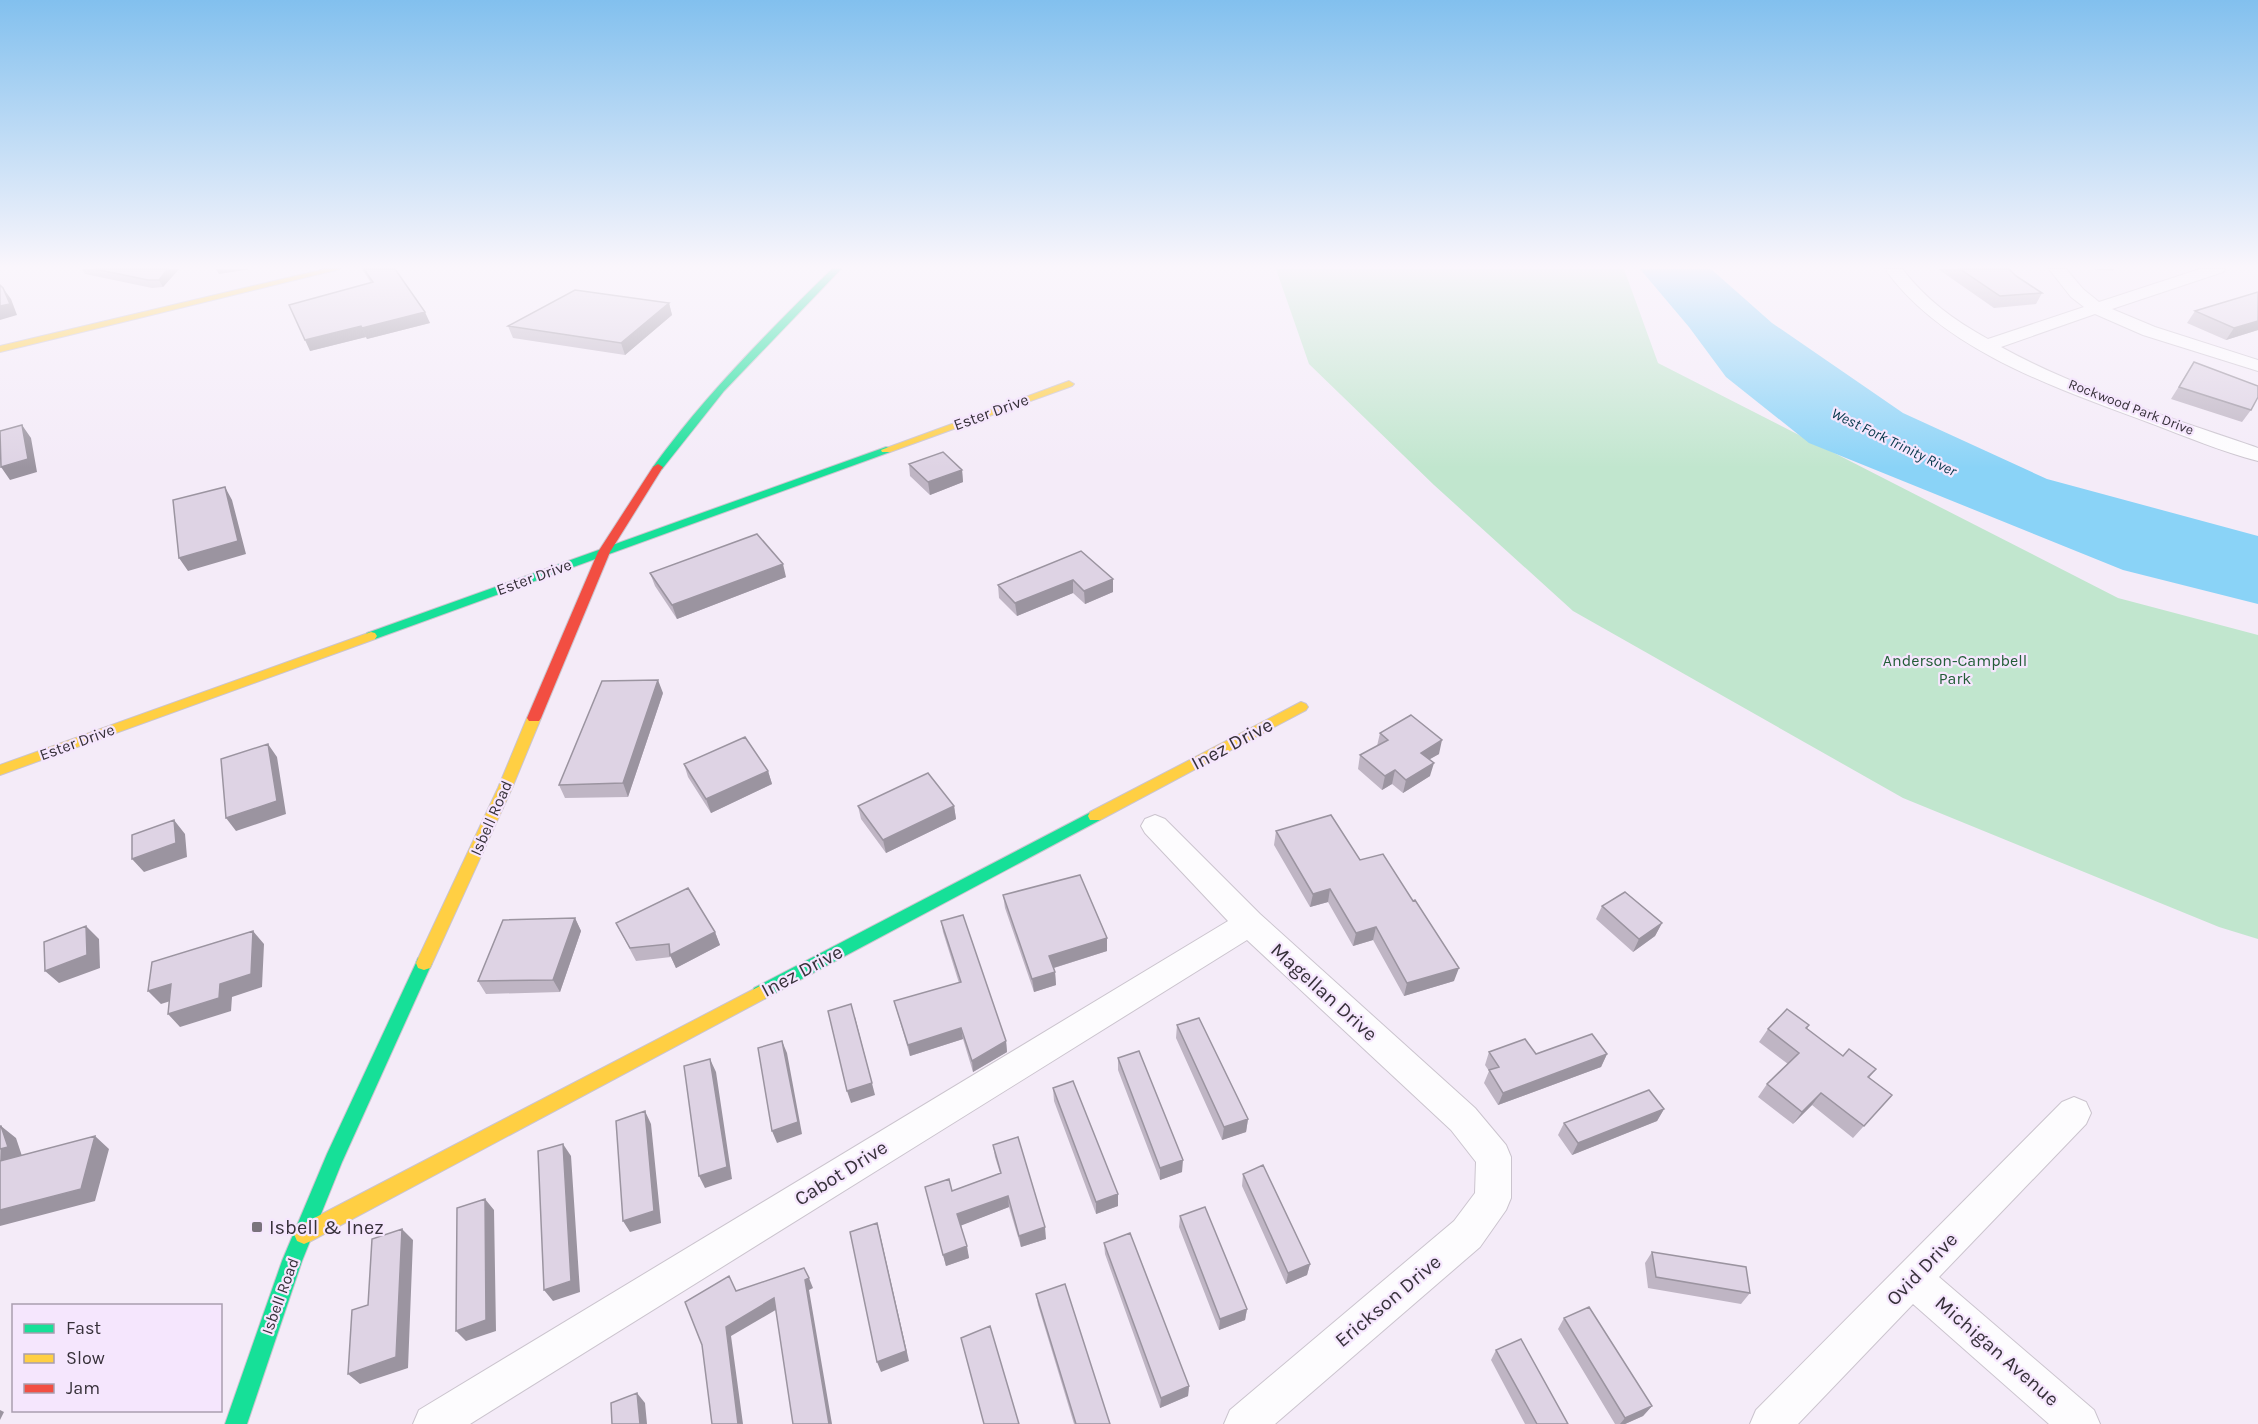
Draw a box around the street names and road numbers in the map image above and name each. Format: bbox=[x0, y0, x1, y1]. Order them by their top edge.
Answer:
street label: Rockwood Park Drive bbox=[2066, 375, 2196, 439]
street label: Ester Drive bbox=[951, 390, 1031, 434]
street label: Ester Drive bbox=[494, 555, 574, 599]
street label: Inez Drive bbox=[1187, 713, 1277, 775]
street label: Ester Drive bbox=[37, 720, 117, 764]
street label: Isbell Road bbox=[466, 778, 516, 858]
street label: Magellan Drive bbox=[1266, 938, 1382, 1046]
street label: Inez Drive bbox=[757, 940, 847, 1002]
street label: Cabot Drive bbox=[790, 1135, 892, 1211]
street label: Ovid Drive bbox=[1882, 1228, 1962, 1310]
street label: Erickson Drive bbox=[1330, 1250, 1446, 1352]
street label: Isbell Road bbox=[257, 1255, 303, 1337]
street label: Michigan Avenue bbox=[1931, 1291, 2063, 1411]

